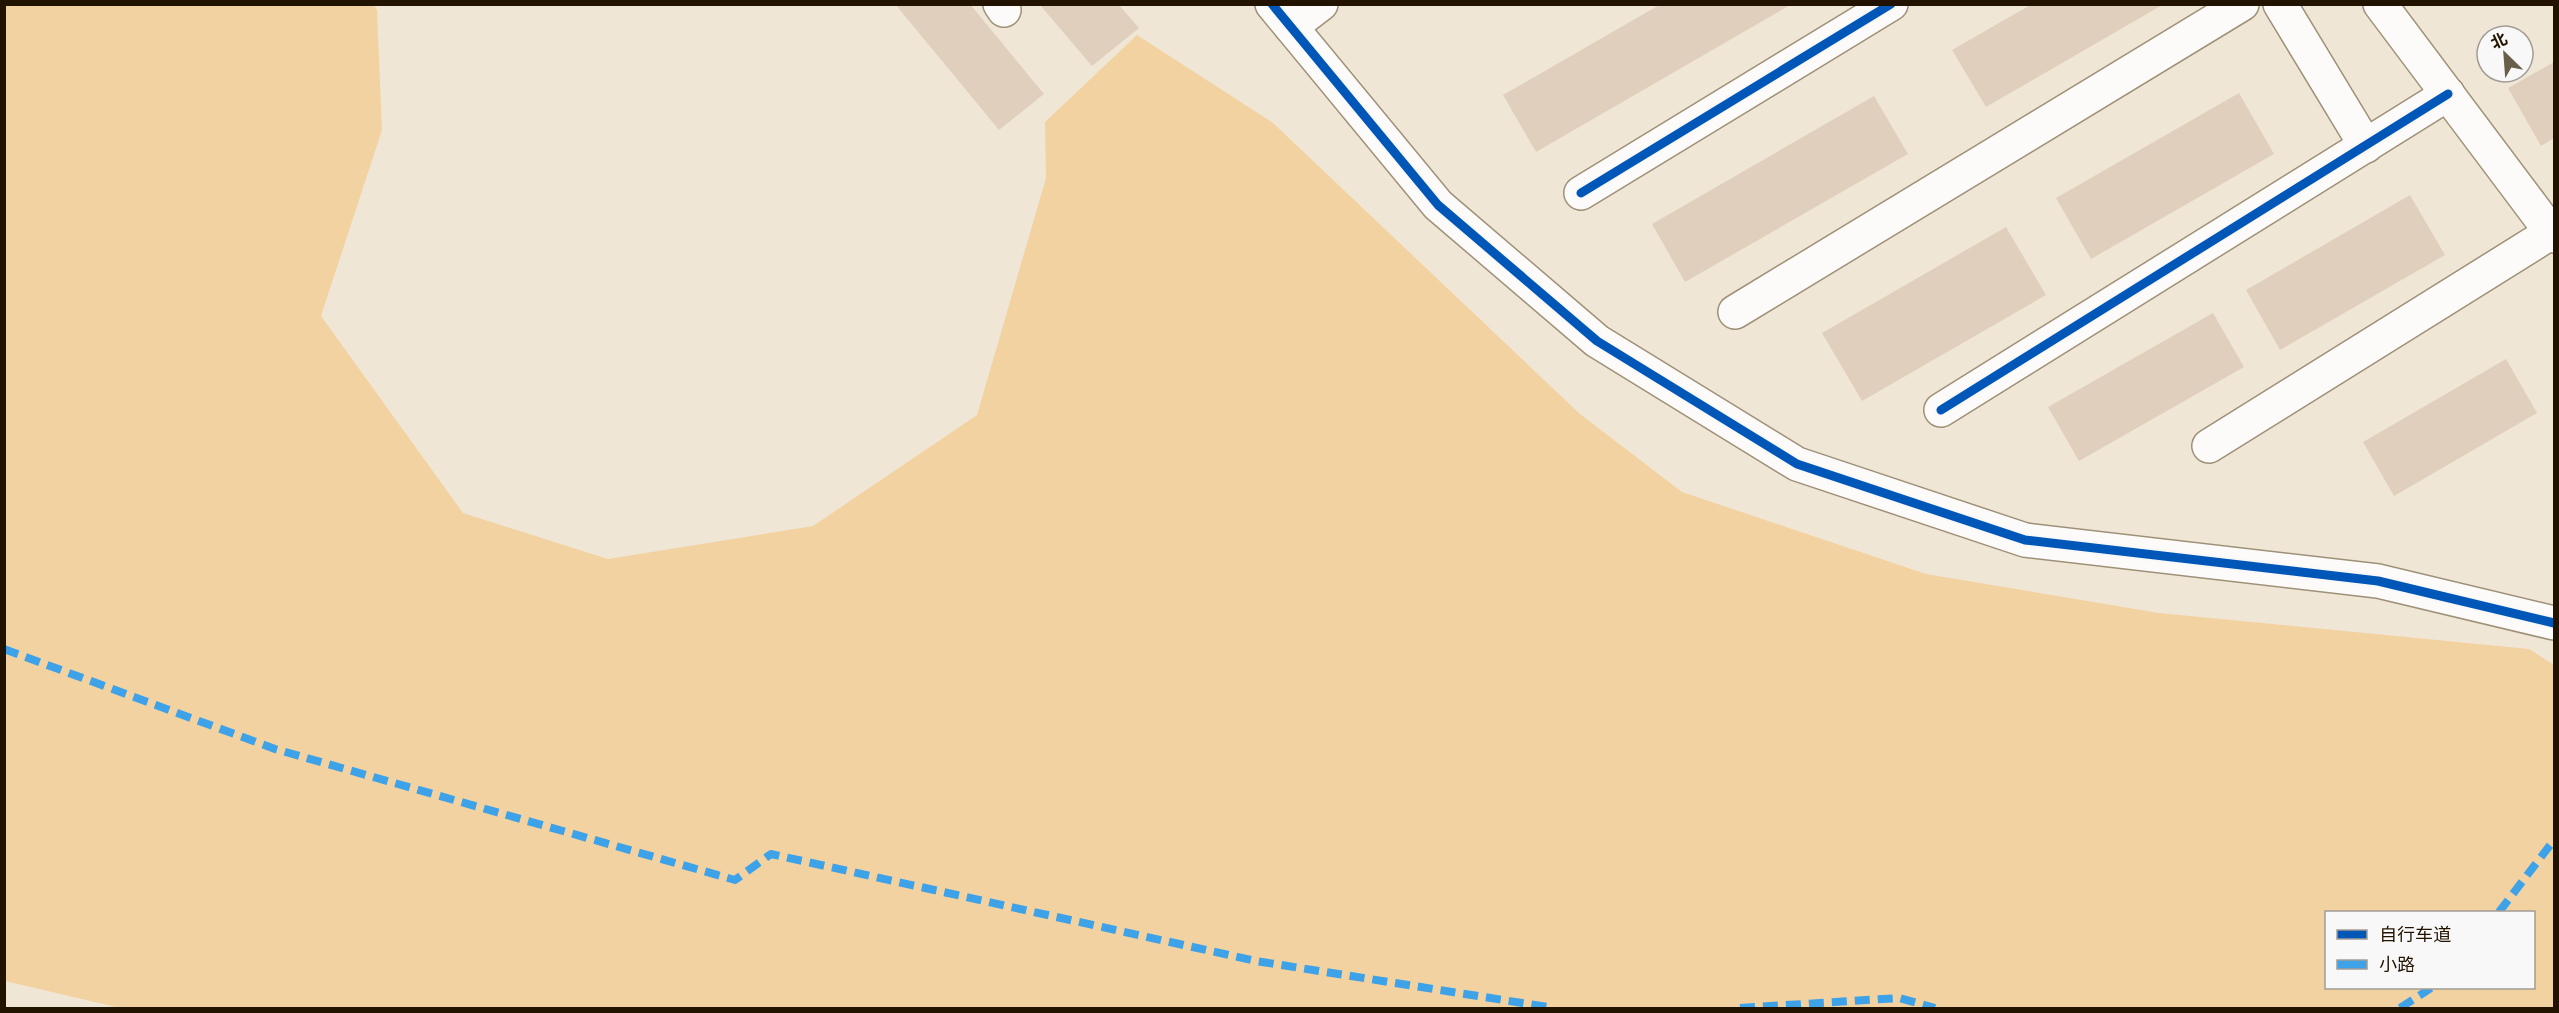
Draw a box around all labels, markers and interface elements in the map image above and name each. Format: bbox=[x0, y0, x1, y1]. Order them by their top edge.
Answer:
north arrow bbox=[2475, 24, 2535, 84]
text: 北 bbox=[2487, 28, 2510, 53]
legend bbox=[2325, 911, 2535, 989]
text: 自行车道 bbox=[2379, 924, 2451, 945]
text: 小路 bbox=[2379, 954, 2415, 975]

